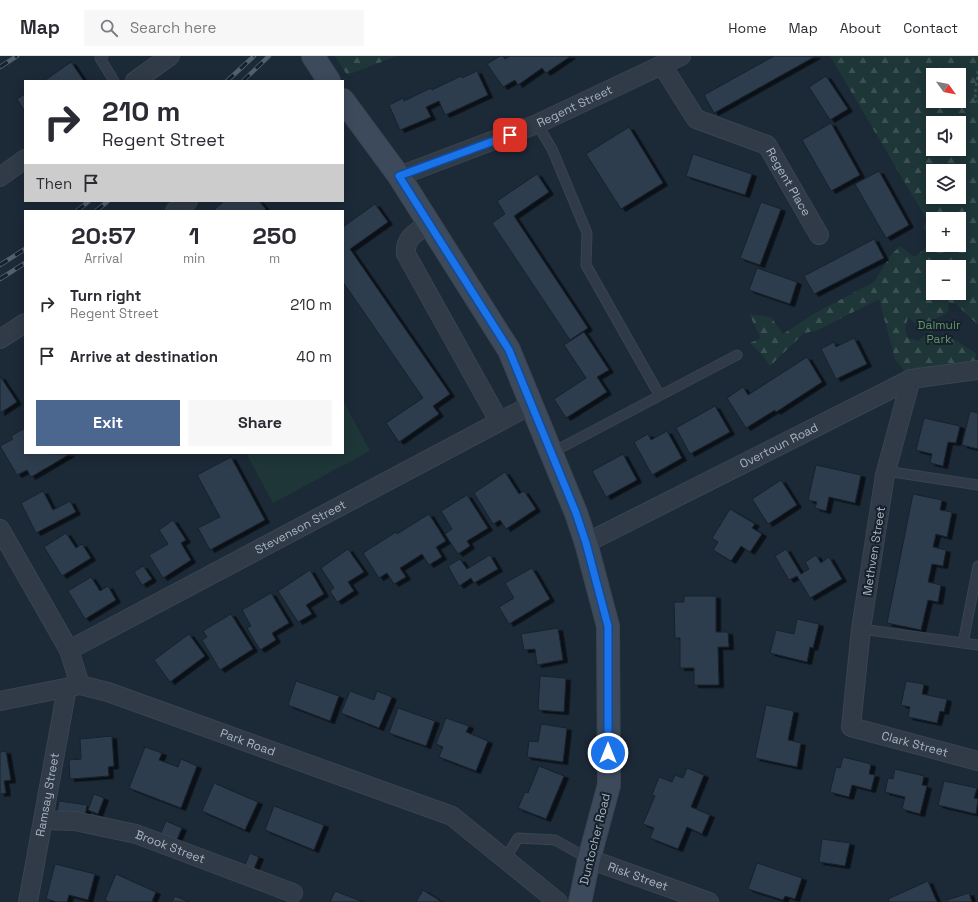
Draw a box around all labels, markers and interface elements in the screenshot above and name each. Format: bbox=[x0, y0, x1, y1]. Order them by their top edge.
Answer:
search box bbox=[84, 10, 364, 46]
text: Map bbox=[20, 15, 60, 40]
icon: search bbox=[98, 17, 120, 39]
text: Search here bbox=[130, 18, 216, 37]
text: Home bbox=[728, 19, 766, 37]
text: Map bbox=[788, 19, 818, 37]
text: About bbox=[840, 19, 881, 37]
text: Contact bbox=[903, 19, 958, 37]
north arrow bbox=[926, 68, 966, 108]
map controls bbox=[926, 68, 966, 300]
street label: Regent Street bbox=[534, 82, 615, 131]
text: 210 m bbox=[102, 93, 180, 129]
icon: right bbox=[36, 96, 88, 148]
button: sound bbox=[926, 116, 966, 156]
pin bbox=[493, 118, 527, 152]
icon: arrive bbox=[499, 124, 521, 146]
text: Regent Street bbox=[102, 128, 225, 151]
street label: Regent Place bbox=[762, 145, 814, 219]
button: layers bbox=[926, 164, 966, 204]
icon: arrive bbox=[80, 172, 102, 194]
text: Then bbox=[36, 174, 72, 193]
button: + bbox=[926, 212, 966, 252]
text: 20:57 bbox=[71, 220, 136, 251]
text: 1 bbox=[189, 220, 200, 251]
text: 250 bbox=[253, 220, 297, 251]
text: Arrival bbox=[84, 250, 123, 267]
text: min bbox=[183, 250, 205, 267]
text: m bbox=[269, 250, 280, 267]
button: − bbox=[926, 260, 966, 300]
text: Turn right bbox=[70, 286, 141, 305]
icon: right bbox=[36, 293, 58, 315]
text: 210 m bbox=[290, 295, 332, 314]
text: Regent Street bbox=[70, 305, 159, 322]
park label: Dalmuir Park bbox=[918, 317, 961, 347]
icon: arrive bbox=[36, 345, 58, 367]
text: Arrive at destination bbox=[70, 347, 218, 366]
text: 40 m bbox=[296, 347, 332, 366]
button: Exit bbox=[36, 400, 180, 446]
button: Share bbox=[188, 400, 332, 446]
street label: Overtoun Road bbox=[737, 419, 821, 472]
street label: Stevenson Street bbox=[252, 496, 349, 558]
street label: Methven Street bbox=[859, 505, 889, 597]
street label: Park Road bbox=[218, 725, 278, 760]
street label: Clark Street bbox=[880, 728, 950, 761]
position arrow bbox=[587, 732, 629, 774]
street label: Ramsay Street bbox=[32, 752, 63, 838]
street label: Duntocher Road bbox=[576, 792, 614, 886]
street label: Brook Street bbox=[133, 826, 207, 867]
street label: Risk Street bbox=[606, 858, 670, 895]

